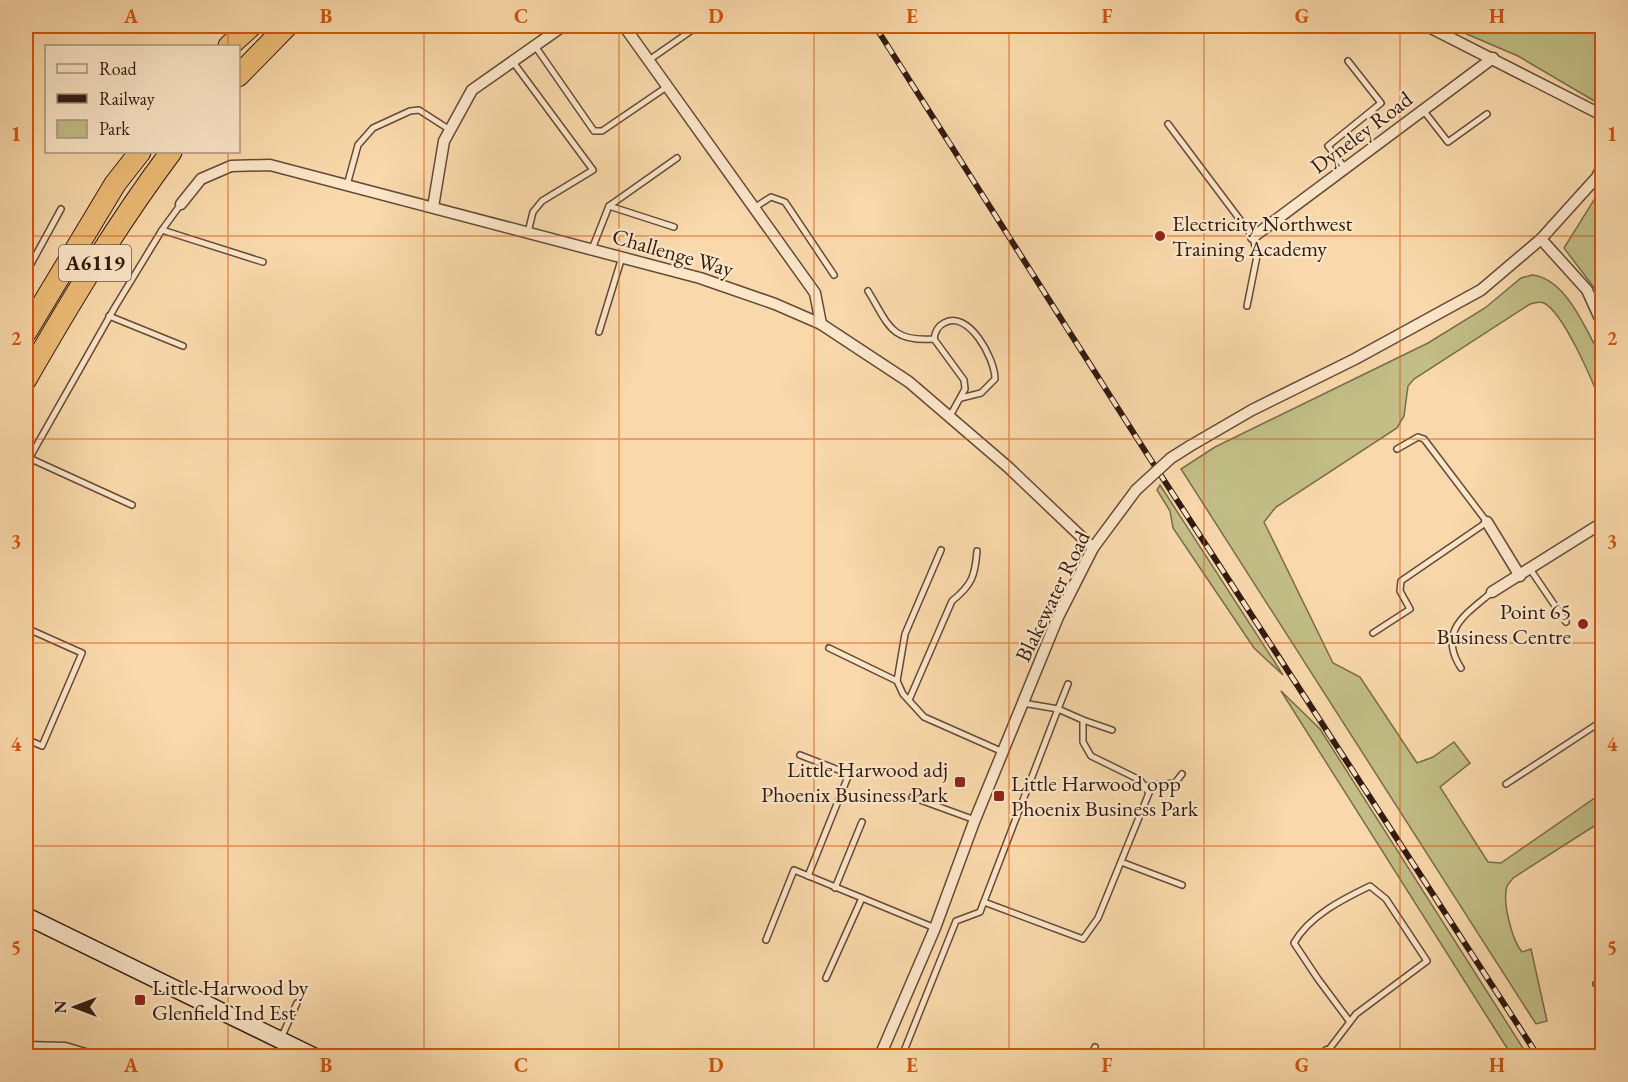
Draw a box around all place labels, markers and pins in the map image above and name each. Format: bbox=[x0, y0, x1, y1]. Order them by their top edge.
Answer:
place label: Electricity Northwest Training Academy bbox=[1172, 209, 1352, 263]
marker: Electricity Northwest Training Academy bbox=[1153, 229, 1167, 243]
place label: Point 65 Business Centre bbox=[1437, 597, 1571, 651]
marker: Point 65 Business Centre bbox=[1576, 617, 1590, 631]
place label: Little Harwood adj Phoenix Business Park bbox=[761, 755, 949, 809]
place label: Little Harwood opp Phoenix Business Park bbox=[1011, 769, 1199, 823]
marker: Little Harwood adj Phoenix Business Park bbox=[953, 775, 967, 789]
marker: Little Harwood opp Phoenix Business Park bbox=[992, 789, 1006, 803]
place label: Little Harwood by Glenfield Ind Est bbox=[152, 973, 309, 1027]
marker: Little Harwood by Glenfield Ind Est bbox=[133, 993, 147, 1007]

